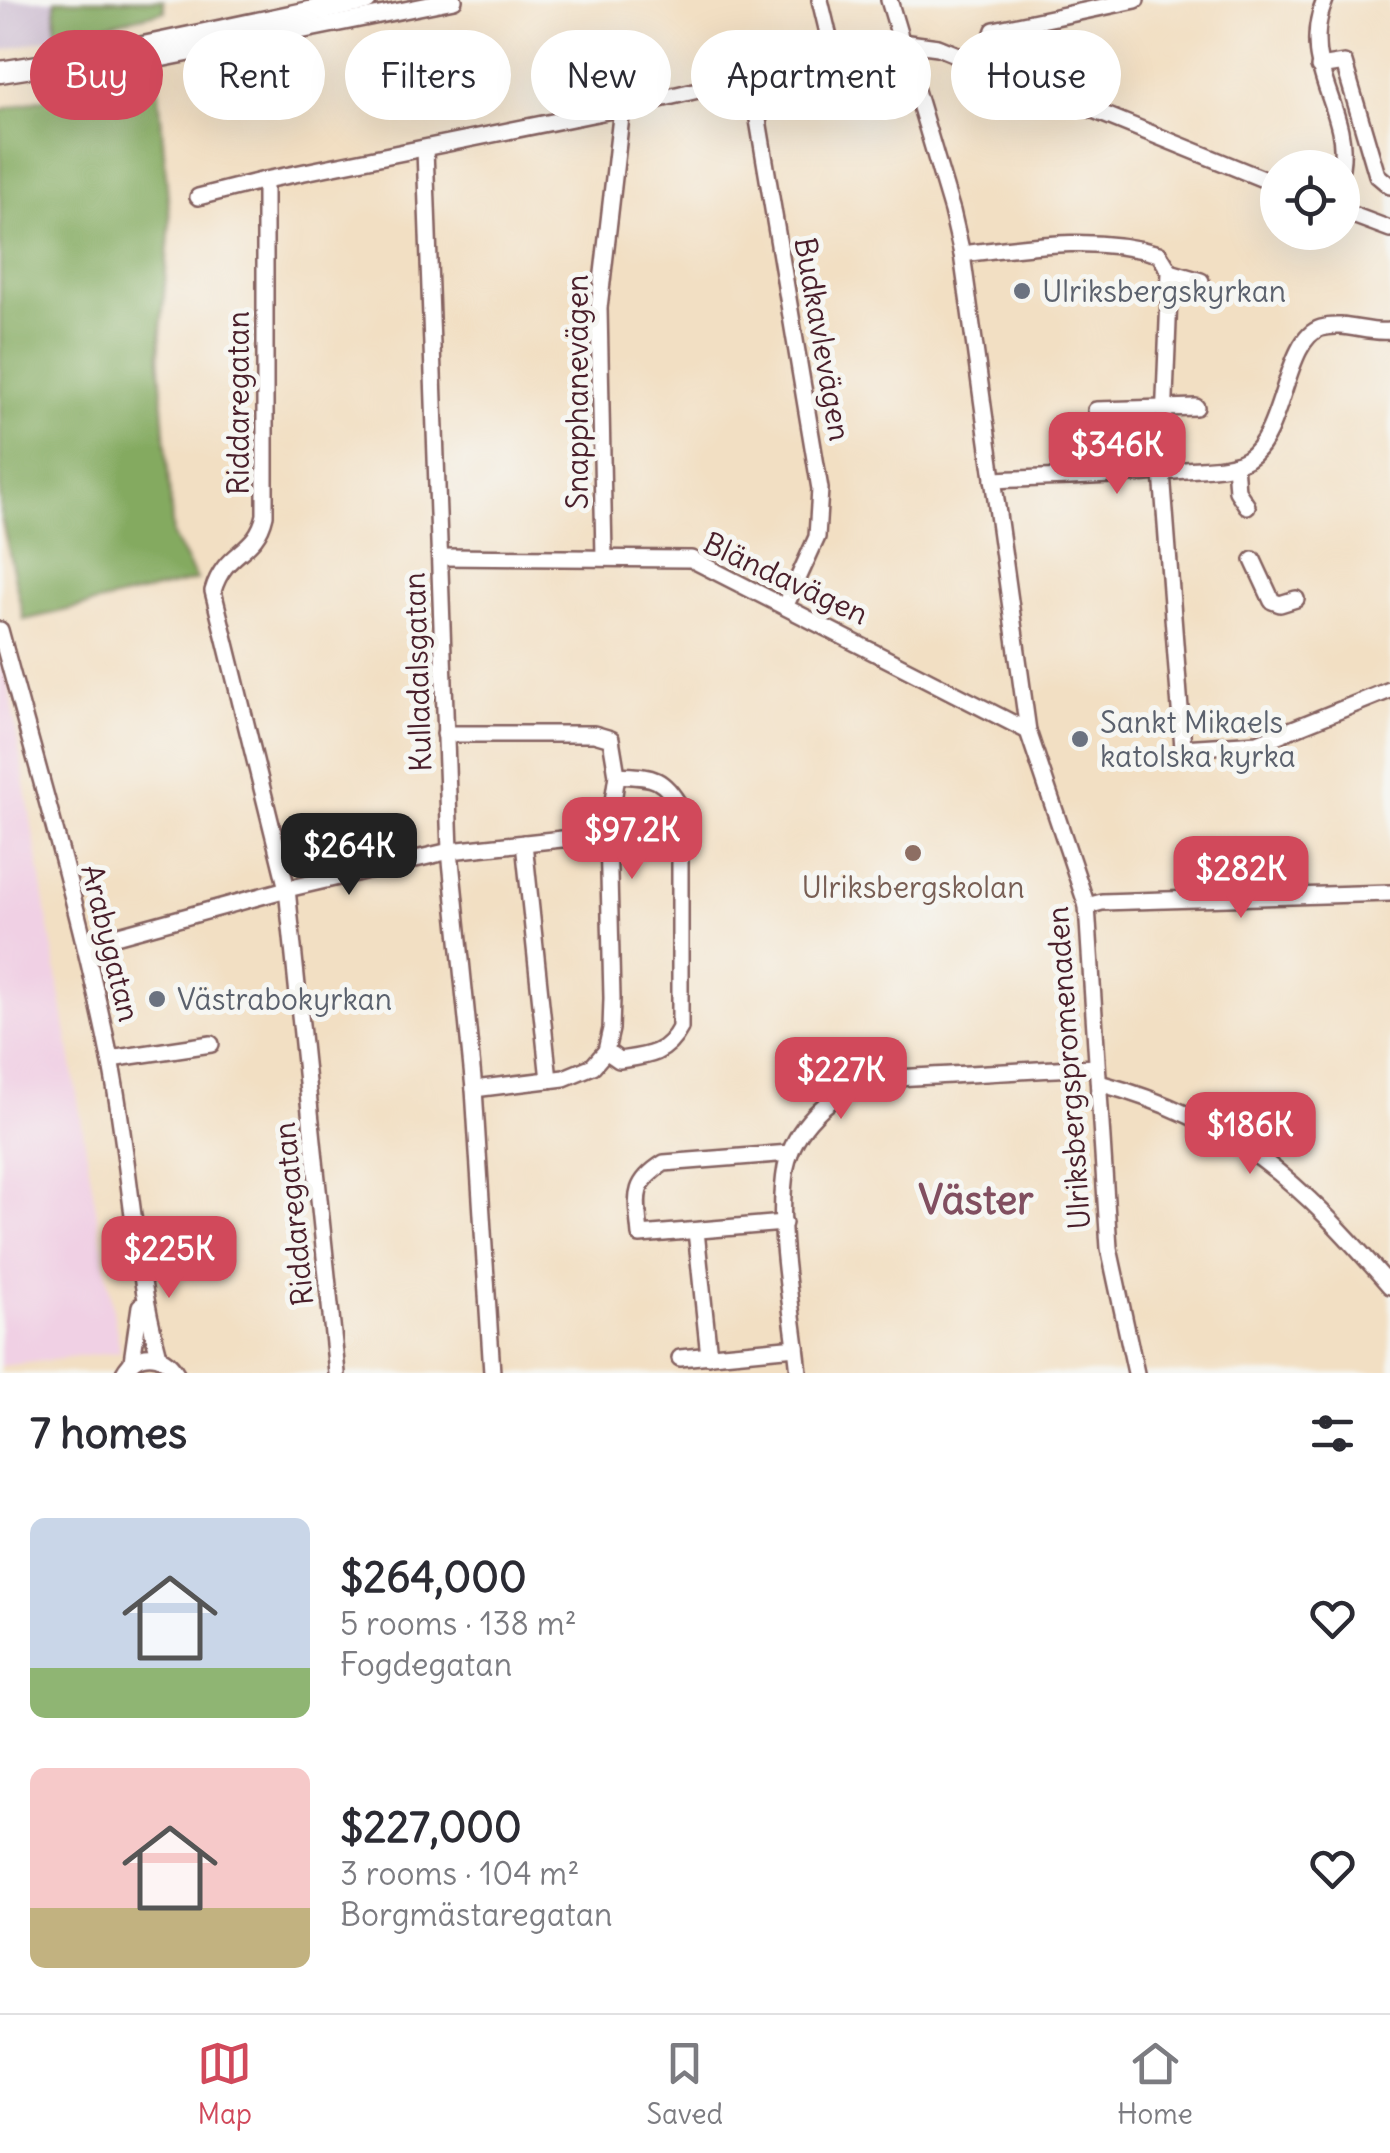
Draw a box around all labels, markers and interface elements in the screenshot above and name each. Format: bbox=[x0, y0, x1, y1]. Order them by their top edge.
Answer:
chip: Buy bbox=[30, 30, 163, 120]
chip: Rent bbox=[183, 30, 325, 120]
chip: Filters bbox=[345, 30, 511, 120]
chip: New bbox=[531, 30, 671, 120]
chip: Apartment bbox=[691, 30, 931, 120]
chip: House bbox=[951, 30, 1121, 120]
map controls bbox=[1260, 150, 1360, 250]
button: locate bbox=[1260, 150, 1360, 250]
street label: Budkavlevägen bbox=[786, 234, 860, 444]
place label: Ulriksbergskyrkan bbox=[1042, 272, 1286, 310]
street label: Snapphanevägen bbox=[558, 274, 596, 510]
marker: Ulriksbergskyrkan bbox=[1011, 280, 1033, 302]
street label: Riddaregatan bbox=[219, 311, 257, 495]
pin: $346K bbox=[1047, 412, 1187, 497]
text: $346K bbox=[1071, 424, 1163, 465]
street label: Bländavägen bbox=[698, 523, 874, 633]
street label: Kulladalsgatan bbox=[395, 571, 439, 773]
place label: Sankt Mikaels katolska kyrka bbox=[1100, 703, 1296, 775]
marker: Sankt Mikaels katolska kyrka bbox=[1069, 728, 1091, 750]
pin: $97.2K bbox=[551, 797, 713, 882]
text: $97.2K bbox=[584, 809, 680, 850]
pin: $264K bbox=[279, 813, 419, 898]
text: $264K bbox=[303, 825, 395, 866]
pin: $282K bbox=[1171, 836, 1311, 921]
marker: Ulriksbergskolan bbox=[902, 842, 924, 864]
text: $282K bbox=[1195, 848, 1287, 889]
street label: Arabygatan bbox=[73, 861, 149, 1025]
place label: Ulriksbergskolan bbox=[801, 868, 1025, 906]
street label: Ulriksbergspromenaden bbox=[1038, 905, 1098, 1231]
place label: Västrabokyrkan bbox=[177, 980, 392, 1018]
marker: Västrabokyrkan bbox=[146, 988, 168, 1010]
pin: $227K bbox=[771, 1037, 911, 1122]
text: $227K bbox=[797, 1049, 885, 1090]
pin: $186K bbox=[1180, 1092, 1320, 1177]
text: $186K bbox=[1207, 1104, 1293, 1145]
street label: Riddaregatan bbox=[264, 1120, 322, 1308]
district label: Väster bbox=[918, 1175, 1034, 1225]
pin: $225K bbox=[99, 1216, 239, 1301]
text: $225K bbox=[124, 1228, 214, 1269]
icon: filters bbox=[1305, 1406, 1360, 1461]
text: 7 homes bbox=[30, 1407, 187, 1459]
text: $264,000 bbox=[340, 1551, 527, 1603]
icon: home bbox=[110, 1558, 230, 1678]
icon: heart bbox=[1305, 1591, 1360, 1646]
text: 5 rooms · 138 m² bbox=[340, 1603, 577, 1644]
text: Fogdegatan bbox=[340, 1644, 512, 1685]
text: $227,000 bbox=[340, 1801, 522, 1853]
icon: home bbox=[110, 1808, 230, 1928]
icon: heart bbox=[1305, 1841, 1360, 1896]
text: 3 rooms · 104 m² bbox=[340, 1853, 579, 1894]
text: Borgmästaregatan bbox=[340, 1894, 613, 1935]
tab: Map bbox=[197, 2036, 252, 2132]
tab: Saved bbox=[646, 2036, 723, 2132]
tab: Home bbox=[1117, 2036, 1193, 2132]

